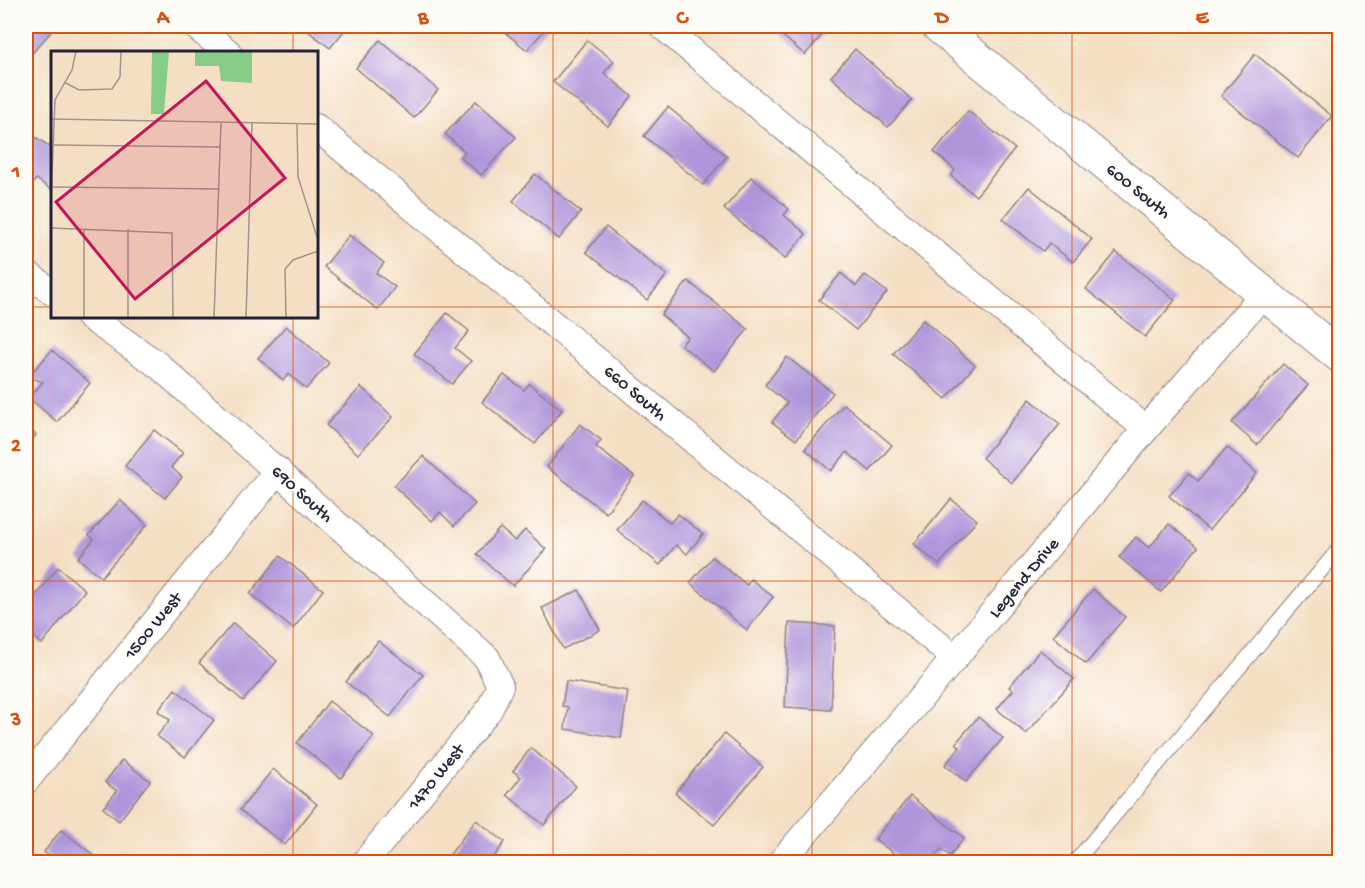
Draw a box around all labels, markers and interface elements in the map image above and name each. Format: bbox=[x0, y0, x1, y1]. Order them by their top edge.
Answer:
text: A bbox=[156, 8, 171, 31]
text: B bbox=[417, 8, 429, 31]
text: C bbox=[676, 8, 690, 31]
text: D bbox=[933, 8, 949, 31]
text: E bbox=[1196, 8, 1210, 31]
inset map bbox=[51, 51, 318, 318]
street label: 600 South bbox=[1101, 160, 1174, 225]
text: 1 bbox=[11, 162, 20, 185]
street label: 660 South bbox=[599, 361, 670, 427]
text: 2 bbox=[11, 436, 21, 459]
street label: 690 South bbox=[266, 462, 337, 528]
street label: Legend Drive bbox=[985, 534, 1065, 623]
street label: 1500 West bbox=[120, 588, 188, 665]
text: 3 bbox=[10, 710, 21, 733]
street label: 1470 West bbox=[404, 739, 471, 815]

